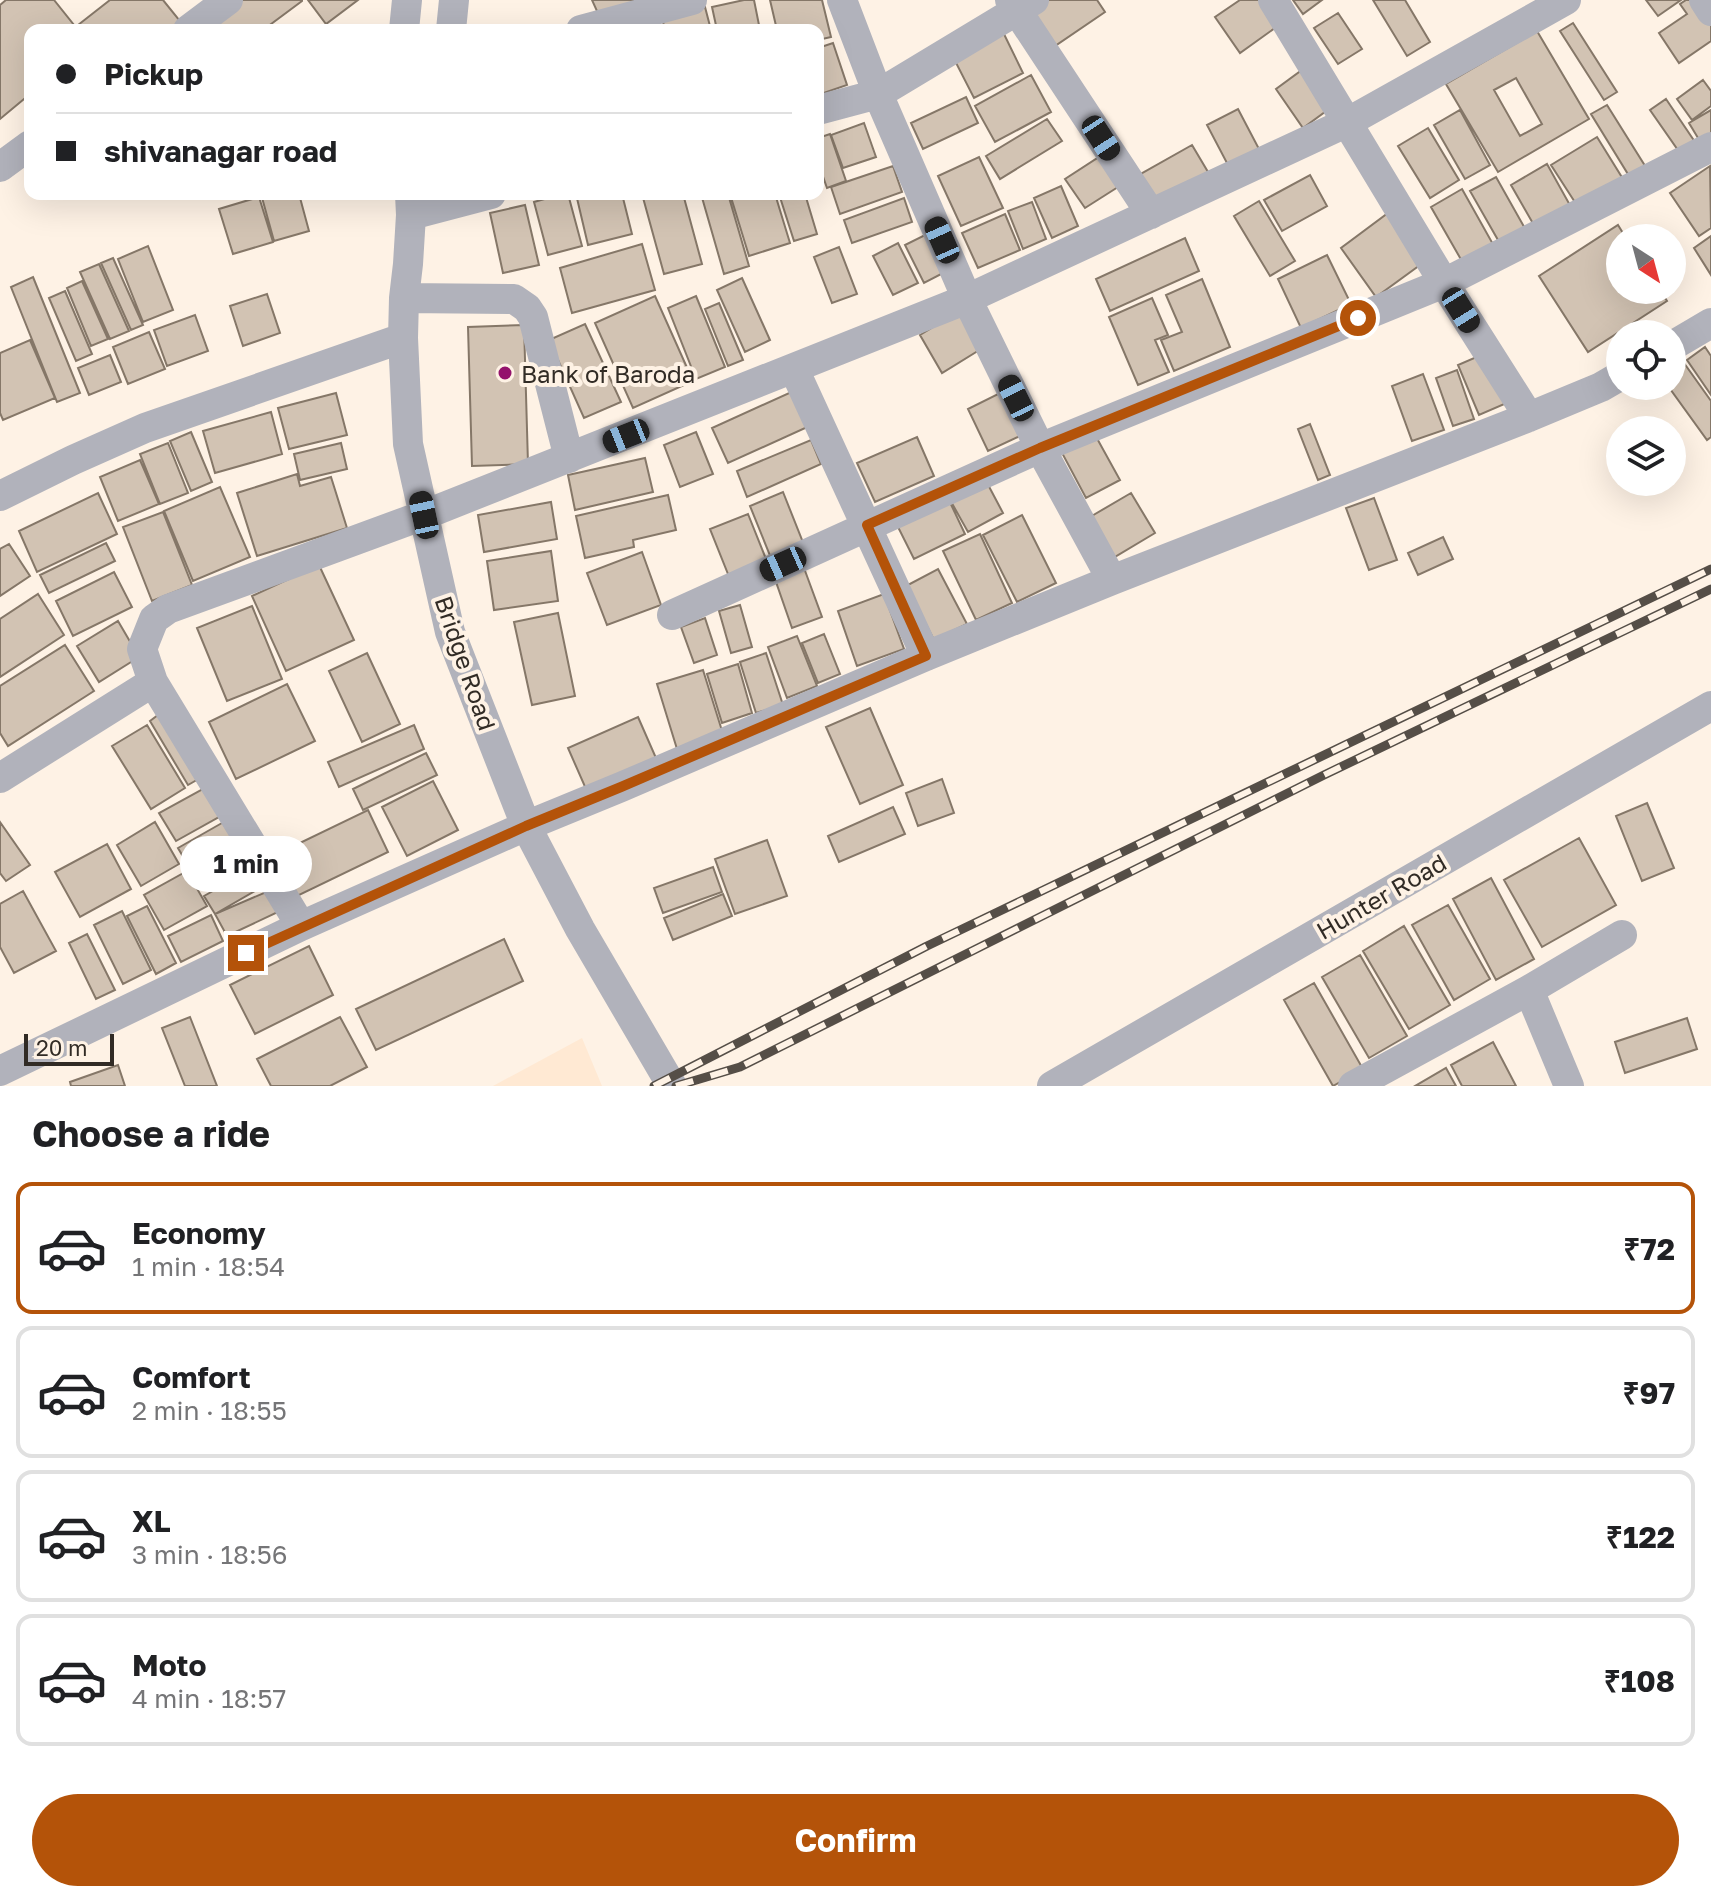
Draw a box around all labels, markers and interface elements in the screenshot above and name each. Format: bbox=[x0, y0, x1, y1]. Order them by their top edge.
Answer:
text: Pickup bbox=[104, 56, 203, 92]
car bbox=[1078, 111, 1124, 165]
text: shivanagar road bbox=[104, 133, 337, 169]
car bbox=[921, 213, 963, 267]
north arrow bbox=[1606, 224, 1686, 304]
map controls bbox=[1606, 224, 1686, 496]
car bbox=[1438, 283, 1484, 337]
route start bbox=[1340, 300, 1376, 336]
button: locate bbox=[1606, 320, 1686, 400]
place label: Bank of Baroda bbox=[521, 359, 695, 388]
marker: Bank of Baroda bbox=[496, 364, 514, 382]
car bbox=[995, 371, 1037, 425]
car bbox=[599, 416, 653, 456]
button: layers bbox=[1606, 416, 1686, 496]
car bbox=[407, 489, 441, 541]
car bbox=[756, 543, 810, 585]
street label: Bridge Road bbox=[429, 592, 503, 734]
callout: 1 min bbox=[180, 837, 312, 893]
street label: Hunter Road bbox=[1311, 847, 1451, 945]
text: 1 min bbox=[213, 848, 279, 879]
route end bbox=[228, 935, 264, 971]
scale bar bbox=[24, 1030, 114, 1066]
text: 20 m bbox=[36, 1034, 87, 1061]
text: Choose a ride bbox=[32, 1112, 270, 1155]
icon: car bbox=[36, 1212, 108, 1284]
text: Economy bbox=[132, 1215, 266, 1251]
text: ₹72 bbox=[1623, 1231, 1675, 1267]
text: 1 min · 18:54 bbox=[132, 1251, 285, 1282]
icon: car bbox=[36, 1356, 108, 1428]
text: Comfort bbox=[132, 1359, 251, 1395]
text: ₹97 bbox=[1622, 1375, 1675, 1411]
text: 2 min · 18:55 bbox=[132, 1395, 287, 1426]
icon: car bbox=[36, 1500, 108, 1572]
text: XL bbox=[132, 1503, 171, 1539]
text: ₹122 bbox=[1606, 1519, 1675, 1555]
text: 3 min · 18:56 bbox=[132, 1539, 288, 1570]
icon: car bbox=[36, 1644, 108, 1716]
text: Moto bbox=[132, 1647, 207, 1683]
text: ₹108 bbox=[1604, 1663, 1675, 1699]
text: 4 min · 18:57 bbox=[132, 1683, 286, 1714]
button: Confirm bbox=[32, 1794, 1679, 1886]

